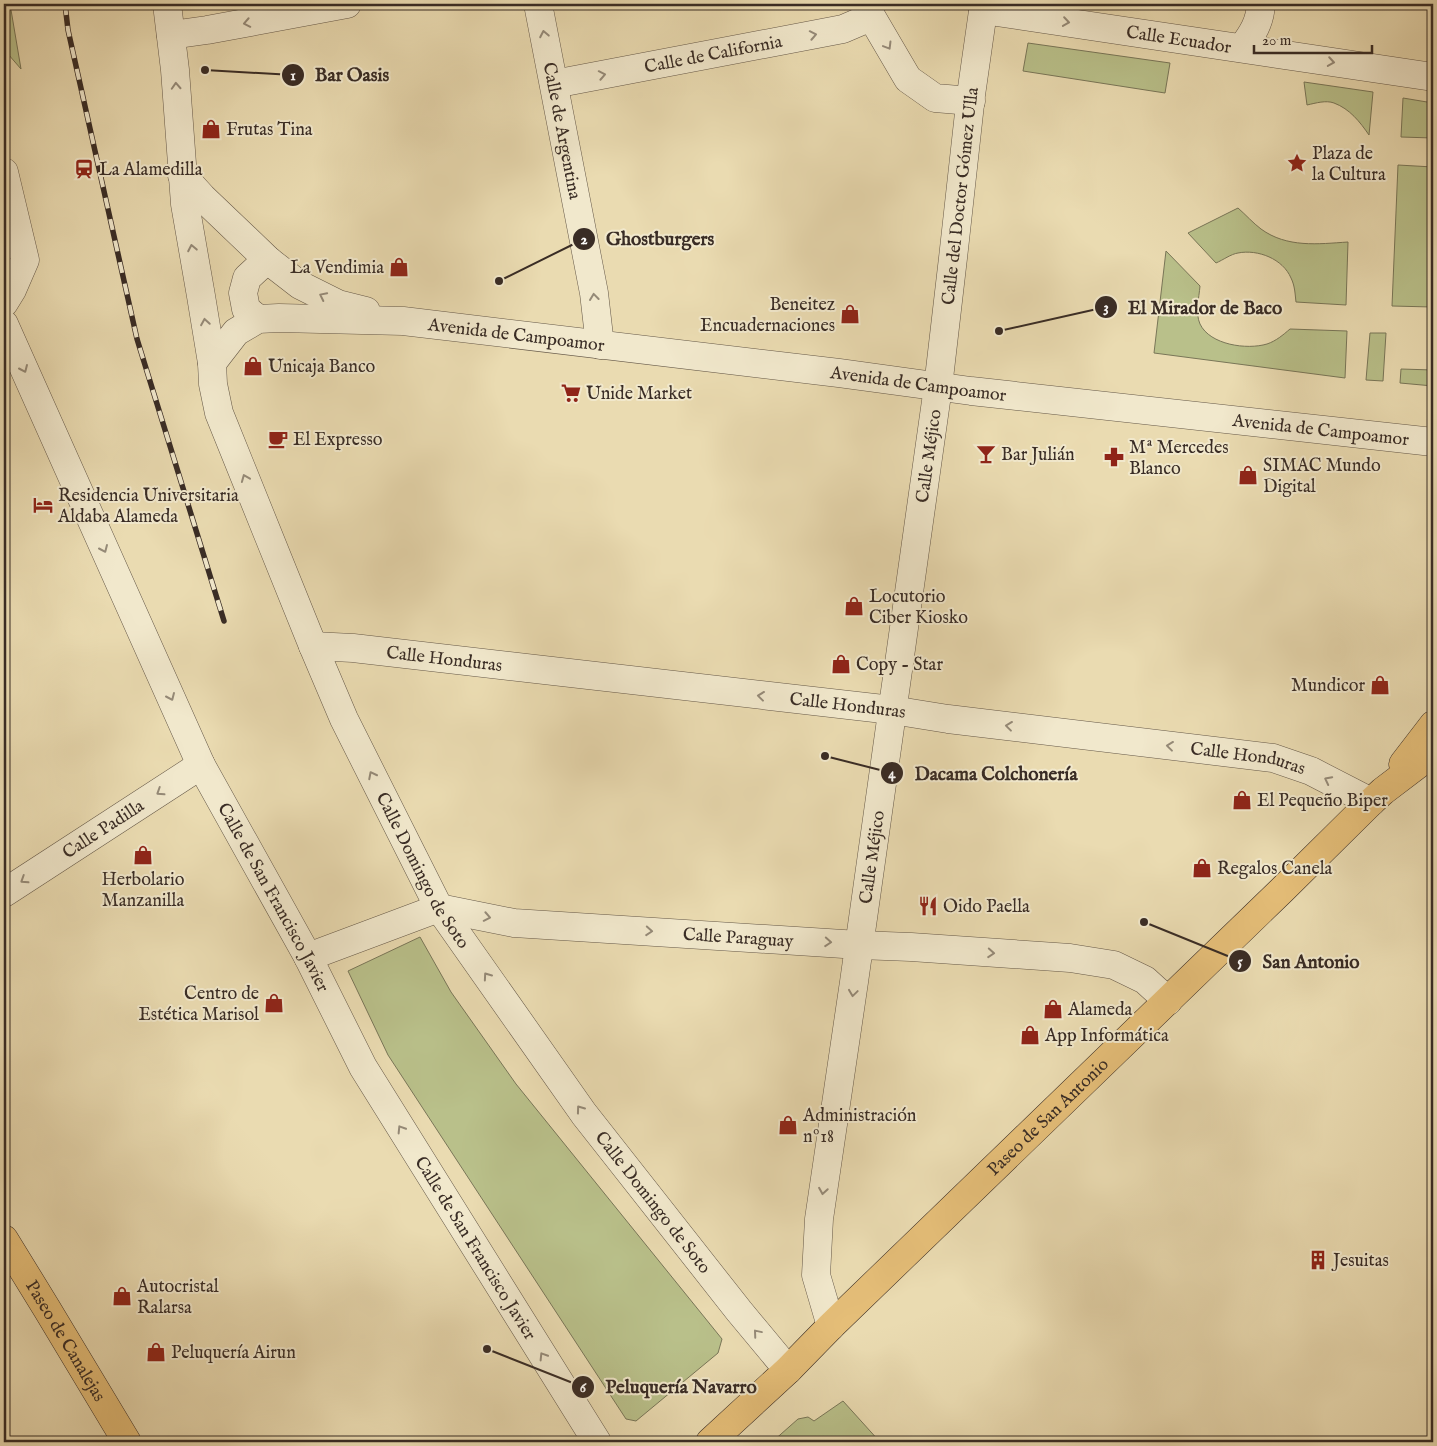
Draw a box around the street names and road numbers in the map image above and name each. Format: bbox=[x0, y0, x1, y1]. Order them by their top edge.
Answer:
street label: Calle Ecuador bbox=[1125, 21, 1233, 60]
street label: Calle de California bbox=[643, 31, 784, 80]
street label: Calle de Argentina bbox=[537, 60, 586, 202]
street label: Calle del Doctor Gómez Ulla bbox=[938, 85, 985, 306]
street label: Avenida de Campoamor bbox=[426, 314, 606, 358]
street label: Avenida de Campoamor bbox=[828, 362, 1008, 408]
street label: Calle Méjico bbox=[912, 408, 948, 504]
street label: Avenida de Campoamor bbox=[1230, 410, 1410, 452]
street label: Calle Honduras bbox=[385, 642, 503, 678]
street label: Calle Honduras bbox=[788, 688, 907, 725]
street label: Calle Honduras bbox=[1189, 738, 1308, 781]
street label: Calle Domingo de Soto bbox=[370, 789, 474, 954]
street label: Calle Padilla bbox=[59, 795, 149, 865]
street label: Calle de San Francisco Javier bbox=[211, 799, 334, 997]
street label: Calle Méjico bbox=[855, 809, 891, 905]
street label: Calle Paraguay bbox=[682, 924, 794, 954]
street label: Paseo de San Antonio bbox=[983, 1053, 1114, 1182]
street label: Calle Domingo de Soto bbox=[589, 1127, 716, 1279]
street label: Calle de San Francisco Javier bbox=[409, 1152, 541, 1345]
street label: Paseo de Canalejas bbox=[19, 1277, 110, 1406]

